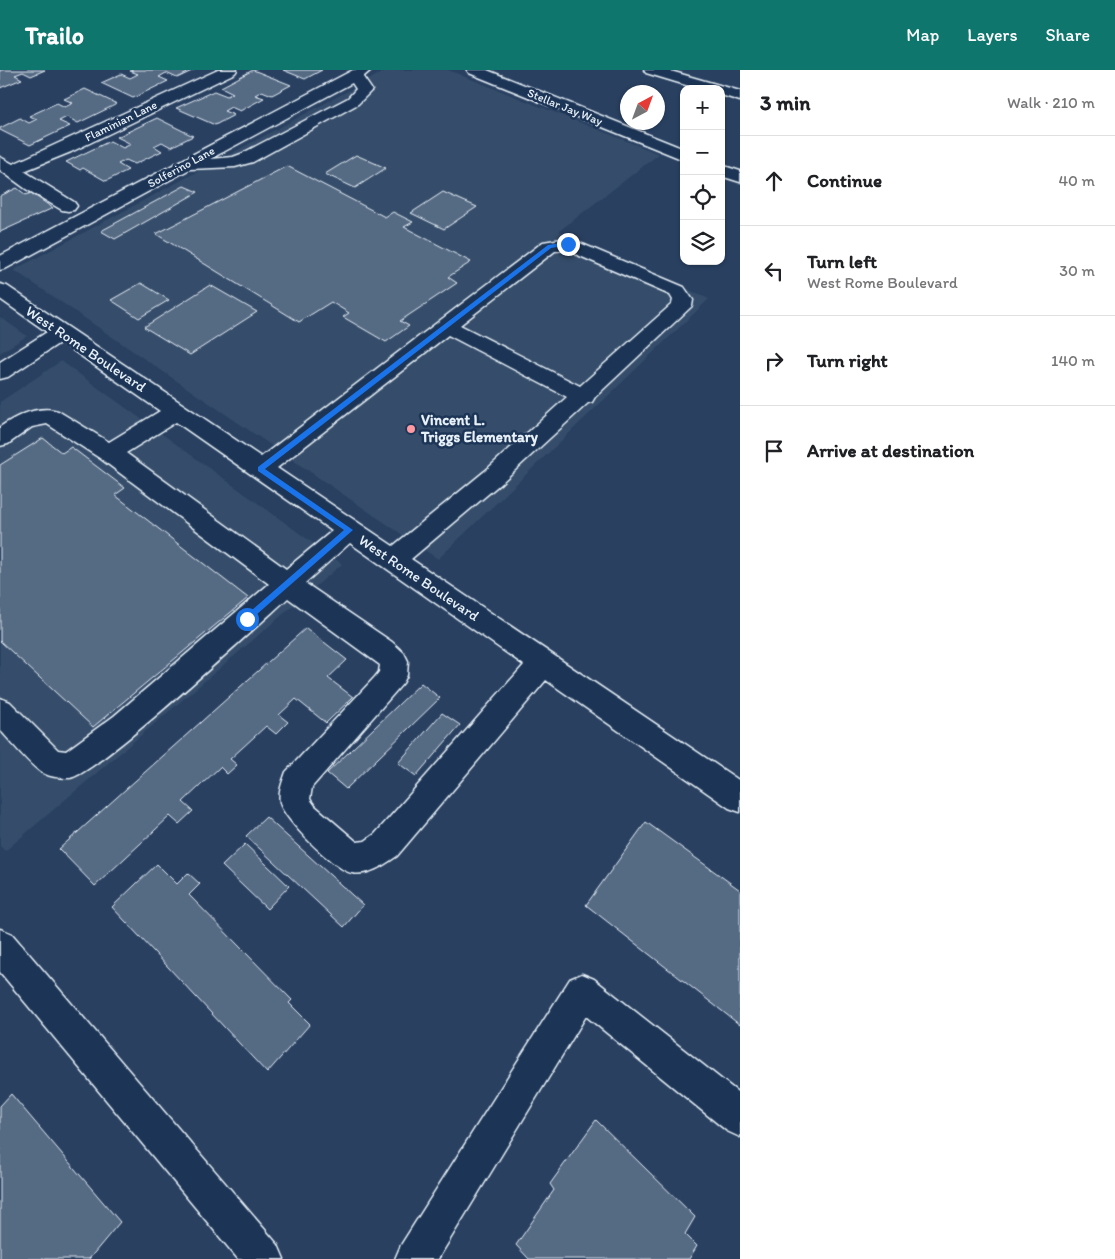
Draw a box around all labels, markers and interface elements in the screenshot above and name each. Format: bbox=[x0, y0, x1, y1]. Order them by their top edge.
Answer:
text: Trailo bbox=[25, 21, 84, 50]
text: Map bbox=[906, 24, 939, 46]
text: Layers bbox=[967, 24, 1017, 46]
text: Share bbox=[1045, 24, 1090, 46]
north arrow bbox=[620, 85, 665, 130]
map controls bbox=[680, 85, 725, 265]
button: + bbox=[680, 85, 725, 130]
street label: Stellar Jay Way bbox=[525, 86, 605, 129]
text: 3 min bbox=[760, 90, 810, 115]
text: Walk · 210 m bbox=[1007, 93, 1095, 112]
street label: Flaminian Lane bbox=[83, 97, 159, 144]
button: − bbox=[680, 130, 725, 175]
street label: Solferino Lane bbox=[145, 143, 217, 191]
icon: ahead bbox=[760, 167, 788, 195]
text: Continue bbox=[807, 169, 882, 192]
text: 40 m bbox=[1058, 171, 1095, 190]
button: locate bbox=[680, 175, 725, 220]
button: layers bbox=[680, 220, 725, 265]
route end bbox=[557, 233, 580, 256]
text: Turn left bbox=[807, 250, 877, 273]
icon: left bbox=[760, 257, 788, 285]
text: 30 m bbox=[1059, 261, 1095, 280]
text: West Rome Boulevard bbox=[807, 273, 958, 292]
street label: West Rome Boulevard bbox=[22, 302, 150, 396]
icon: right bbox=[760, 347, 788, 375]
text: Turn right bbox=[807, 349, 888, 372]
text: 140 m bbox=[1051, 351, 1095, 370]
place label: Vincent L. Triggs Elementary bbox=[420, 411, 539, 447]
marker: Vincent L. Triggs Elementary bbox=[405, 423, 417, 435]
icon: arrive bbox=[760, 437, 788, 465]
text: Arrive at destination bbox=[807, 439, 974, 462]
street label: West Rome Boulevard bbox=[355, 531, 483, 625]
route start bbox=[236, 608, 259, 631]

